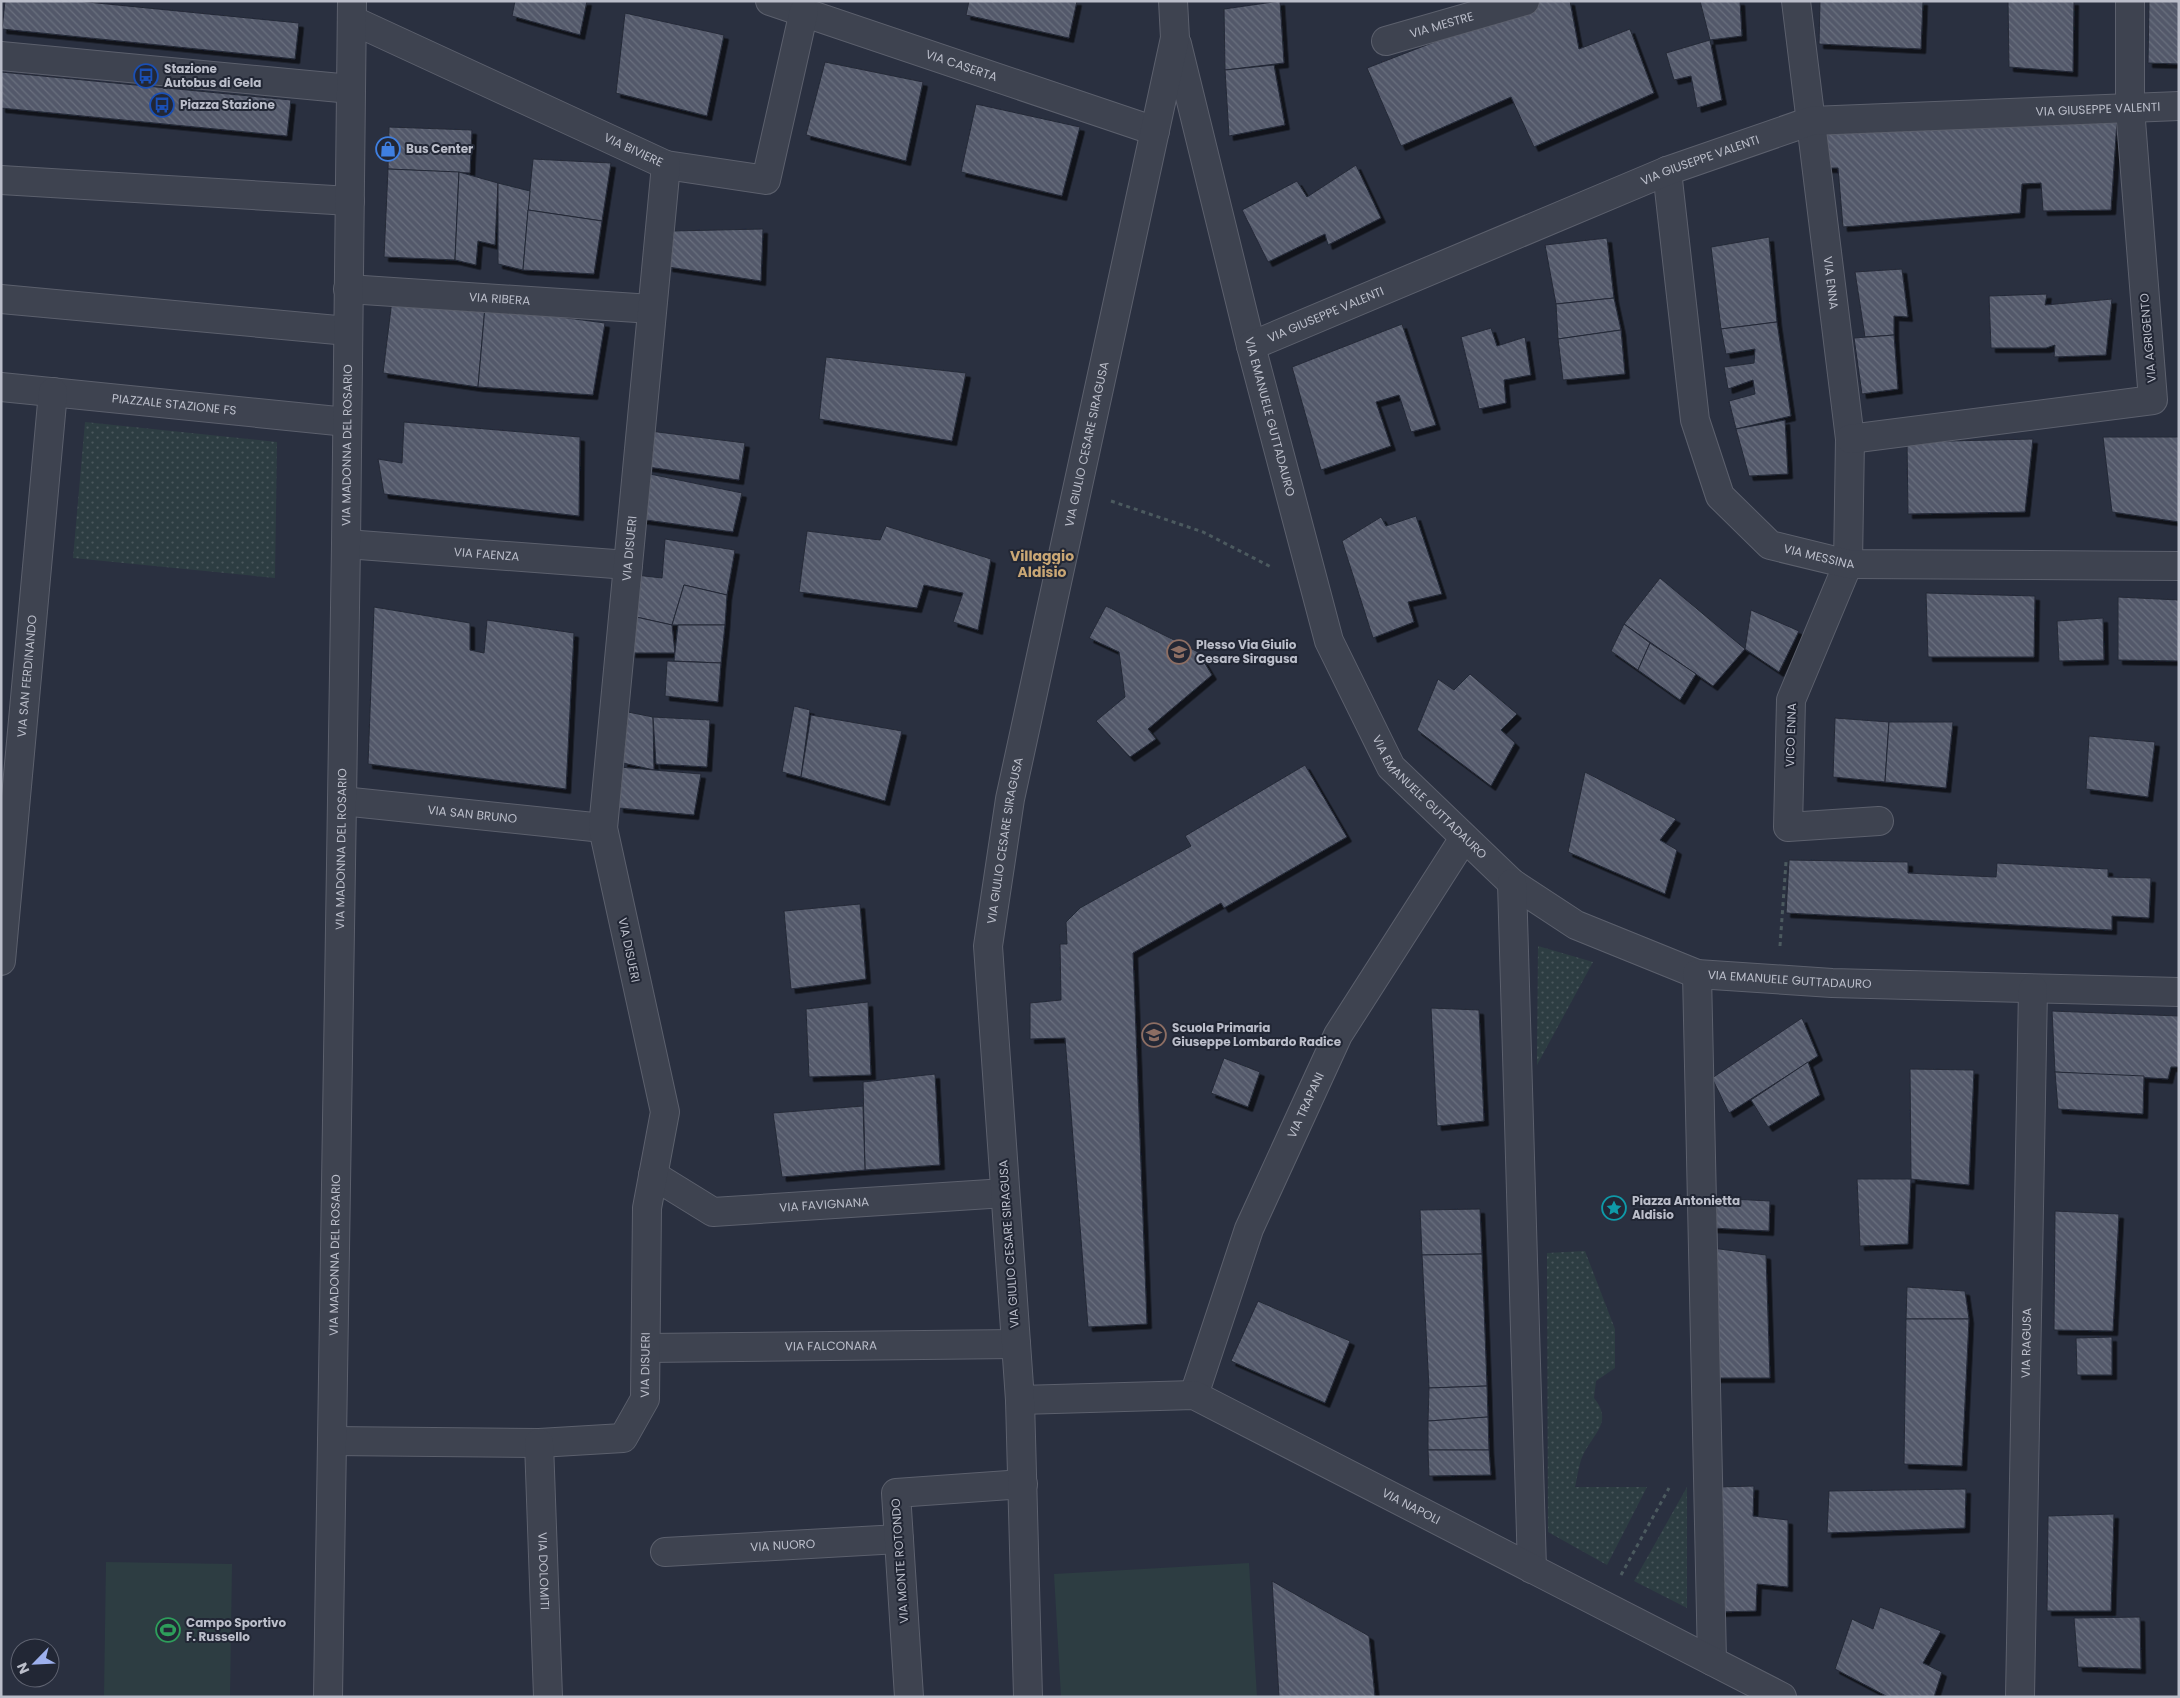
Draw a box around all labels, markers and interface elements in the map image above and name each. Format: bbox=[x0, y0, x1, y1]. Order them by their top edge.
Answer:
street label: VIA MESTRE bbox=[1408, 7, 1476, 42]
street label: VIA CASERTA bbox=[923, 45, 1000, 85]
place label: Stazione Autobus di Gela bbox=[164, 60, 261, 91]
bus stop icon: Stazione Autobus di Gela bbox=[133, 63, 159, 89]
bus stop icon: Piazza Stazione bbox=[149, 92, 175, 118]
place label: Piazza Stazione bbox=[180, 96, 275, 113]
street label: VIA GIUSEPPE VALENTI bbox=[2035, 98, 2161, 120]
street label: VIA BIVIERE bbox=[601, 129, 666, 171]
street label: VIA GIUSEPPE VALENTI bbox=[1638, 131, 1761, 189]
shop icon: Bus Center bbox=[375, 136, 401, 162]
place label: Bus Center bbox=[406, 140, 473, 157]
street label: VIA ENNA bbox=[1820, 255, 1843, 310]
street label: VIA GIUSEPPE VALENTI bbox=[1265, 282, 1386, 346]
street label: VIA RIBERA bbox=[468, 288, 531, 309]
street label: VIA AGRIGENTO bbox=[2135, 293, 2160, 384]
street label: VIA EMANUELE GUTTADAURO bbox=[1241, 335, 1299, 498]
street label: VIA GIULIO CESARE SIRAGUSA bbox=[1060, 360, 1113, 528]
street label: VIA MADONNA DEL ROSARIO bbox=[337, 364, 356, 526]
street label: PIAZZALE STAZIONE FS bbox=[111, 389, 237, 419]
street label: VIA DISUERI bbox=[618, 515, 641, 582]
street label: VIA MESSINA bbox=[1782, 540, 1854, 572]
street label: VIA FAENZA bbox=[453, 543, 520, 565]
district label: Villaggio Aldisio bbox=[1010, 546, 1074, 582]
street label: VIA SAN FERDINANDO bbox=[12, 614, 41, 738]
place label: Plesso Via Giulio Cesare Siragusa bbox=[1196, 636, 1298, 667]
school or university icon: Plesso Via Giulio Cesare Siragusa bbox=[1166, 639, 1192, 665]
street label: VICO ENNA bbox=[1781, 703, 1800, 767]
street label: VIA EMANUELE GUTTADAURO bbox=[1369, 732, 1491, 862]
street label: VIA GIULIO CESARE SIRAGUSA bbox=[982, 756, 1027, 925]
street label: VIA MADONNA DEL ROSARIO bbox=[331, 768, 350, 930]
street label: VIA SAN BRUNO bbox=[427, 801, 518, 827]
street label: VIA DISUERI bbox=[614, 916, 645, 984]
street label: VIA EMANUELE GUTTADAURO bbox=[1707, 966, 1872, 992]
place label: Scuola Primaria Giuseppe Lombardo Radice bbox=[1172, 1019, 1342, 1050]
school or university icon: Scuola Primaria Giuseppe Lombardo Radice bbox=[1141, 1022, 1167, 1048]
street label: VIA TRAPANI bbox=[1283, 1069, 1328, 1141]
street label: VIA GIULIO CESARE SIRAGUSA bbox=[994, 1159, 1023, 1329]
street label: VIA MADONNA DEL ROSARIO bbox=[325, 1174, 344, 1336]
place label: Piazza Antonietta Aldisio bbox=[1632, 1192, 1740, 1223]
street label: VIA FAVIGNANA bbox=[779, 1193, 870, 1216]
place icon: Piazza Antonietta Aldisio bbox=[1601, 1195, 1627, 1221]
street label: VIA RAGUSA bbox=[2017, 1308, 2035, 1378]
street label: VIA DISUERI bbox=[636, 1332, 654, 1398]
street label: VIA FALCONARA bbox=[785, 1337, 877, 1354]
street label: VIA NAPOLI bbox=[1379, 1484, 1443, 1528]
street label: VIA MONTE ROTONDO bbox=[887, 1498, 912, 1624]
street label: VIA DOLOMITI bbox=[534, 1532, 554, 1610]
street label: VIA NUORO bbox=[750, 1535, 816, 1555]
place label: Campo Sportivo F. Russello bbox=[186, 1614, 287, 1645]
sports icon: Campo Sportivo F. Russello bbox=[155, 1617, 181, 1643]
north arrow bbox=[10, 1638, 60, 1688]
text: N bbox=[12, 1659, 34, 1677]

